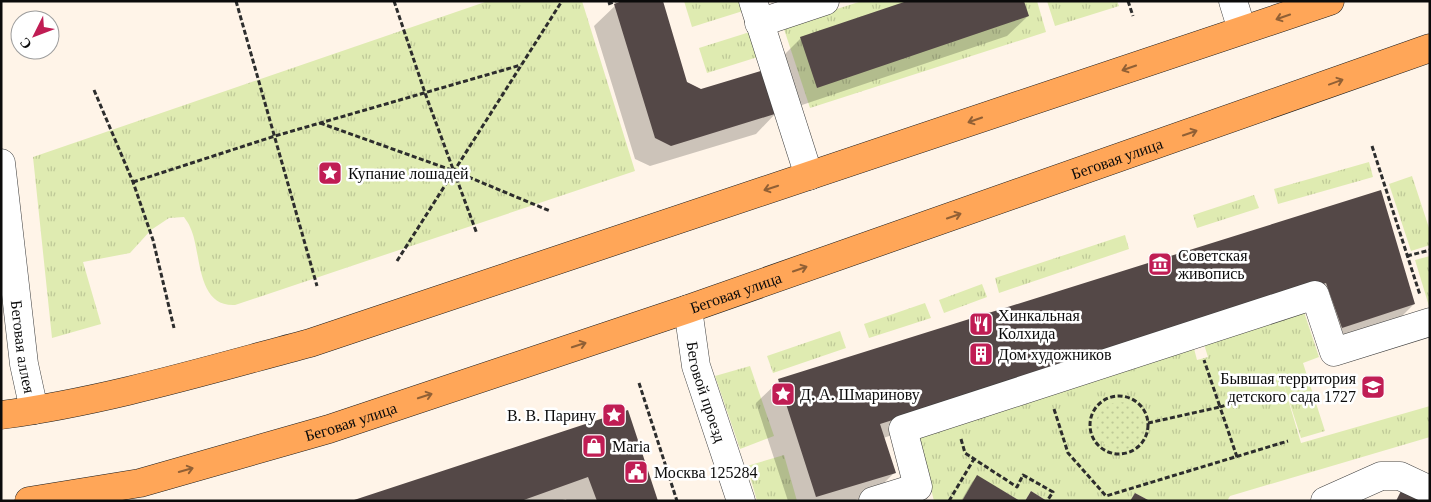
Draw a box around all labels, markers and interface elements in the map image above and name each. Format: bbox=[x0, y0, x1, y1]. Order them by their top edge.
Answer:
north arrow bbox=[10, 10, 60, 60]
one-way arrow bbox=[1276, 12, 1292, 22]
text: С bbox=[17, 35, 35, 52]
one-way arrow bbox=[1122, 64, 1138, 74]
one-way arrow bbox=[1328, 77, 1343, 86]
one-way arrow bbox=[968, 116, 984, 125]
one-way arrow bbox=[1181, 128, 1197, 137]
street label: Беговая улица bbox=[1069, 135, 1165, 183]
place icon: Купание лошадей bbox=[317, 160, 343, 186]
place label: Купание лошадей bbox=[348, 165, 469, 183]
one-way arrow bbox=[764, 184, 780, 193]
one-way arrow bbox=[945, 211, 961, 220]
place label: Советская живопись bbox=[1177, 247, 1248, 282]
museum icon: Советская живопись bbox=[1147, 251, 1173, 277]
one-way arrow bbox=[792, 264, 807, 273]
street label: Беговая улица bbox=[688, 269, 784, 317]
street label: Беговая аллея bbox=[8, 299, 38, 396]
place label: Хинкальная Колхида bbox=[998, 307, 1080, 343]
restaurant icon: Хинкальная Колхида bbox=[968, 311, 994, 337]
one-way arrow bbox=[571, 340, 587, 349]
street label: Беговой проезд bbox=[684, 340, 729, 445]
building icon: Дом художников bbox=[968, 341, 994, 367]
place label: Дом художников bbox=[998, 346, 1112, 364]
place label: Бывшая территория детского сада 1727 bbox=[1220, 370, 1357, 406]
school or university icon: Бывшая территория детского сада 1727 bbox=[1360, 374, 1386, 400]
place icon: Д. А. Шмаринову bbox=[770, 381, 796, 407]
place label: Д. А. Шмаринову bbox=[800, 386, 920, 404]
one-way arrow bbox=[417, 391, 433, 401]
street label: Беговая улица bbox=[303, 399, 399, 444]
place icon: В. В. Парину bbox=[601, 402, 627, 428]
place label: В. В. Парину bbox=[507, 407, 596, 425]
shop icon: Maria bbox=[581, 433, 607, 459]
place label: Maria bbox=[612, 438, 650, 455]
public building icon: Москва 125284 bbox=[623, 459, 649, 485]
one-way arrow bbox=[178, 464, 194, 474]
place label: Москва 125284 bbox=[654, 464, 758, 481]

